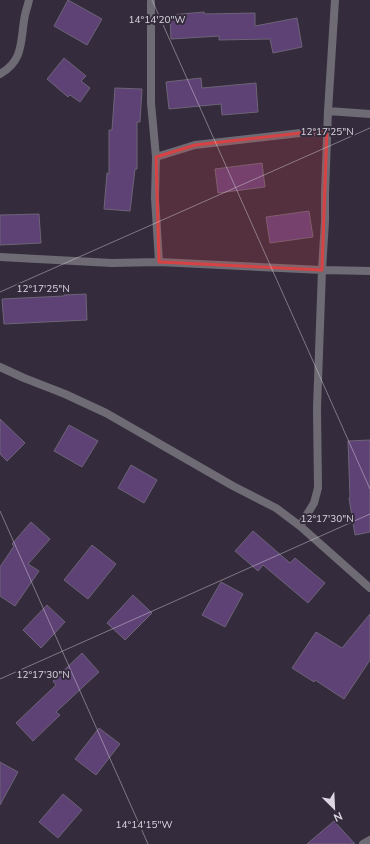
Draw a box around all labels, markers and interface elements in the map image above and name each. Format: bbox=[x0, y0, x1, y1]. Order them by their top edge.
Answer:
text: 14°14'20"W bbox=[129, 13, 185, 27]
text: 12°17'25"N bbox=[300, 125, 354, 139]
text: 12°17'25"N bbox=[16, 282, 70, 296]
text: 12°17'30"N bbox=[300, 512, 354, 526]
text: 12°17'30"N bbox=[16, 668, 70, 682]
north arrow bbox=[314, 788, 354, 828]
text: N bbox=[331, 808, 345, 825]
text: 14°14'15"W bbox=[116, 818, 172, 832]

